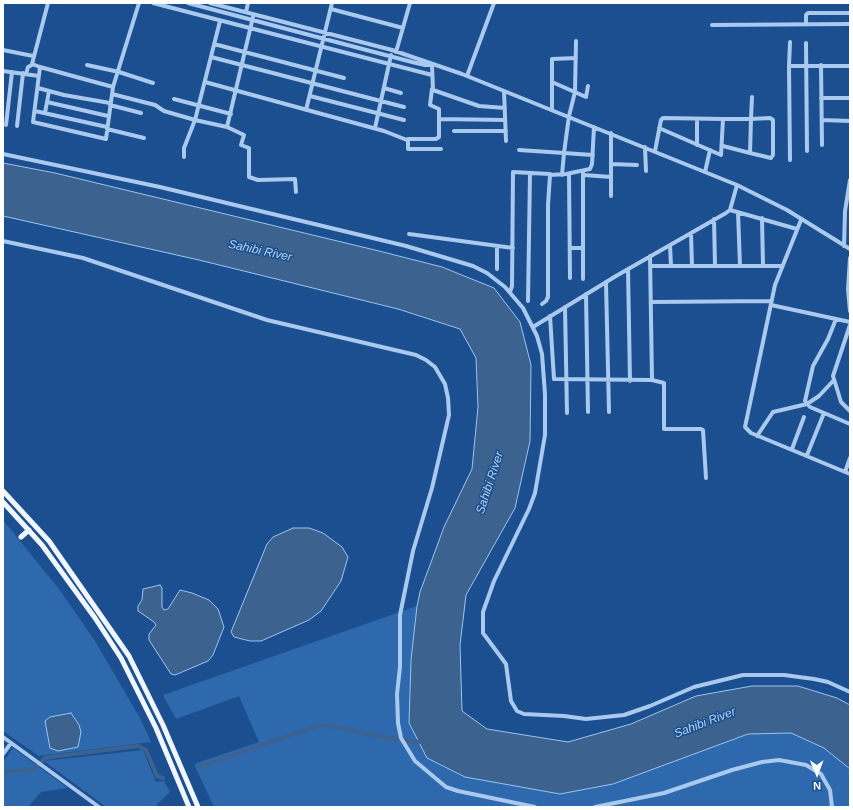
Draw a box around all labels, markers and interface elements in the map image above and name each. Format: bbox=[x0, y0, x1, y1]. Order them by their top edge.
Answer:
water label: Sahibi River bbox=[227, 237, 293, 265]
water label: Sahibi River bbox=[473, 450, 507, 516]
water label: Sahibi River bbox=[672, 705, 738, 741]
north arrow bbox=[797, 754, 837, 794]
text: N bbox=[813, 780, 821, 792]

